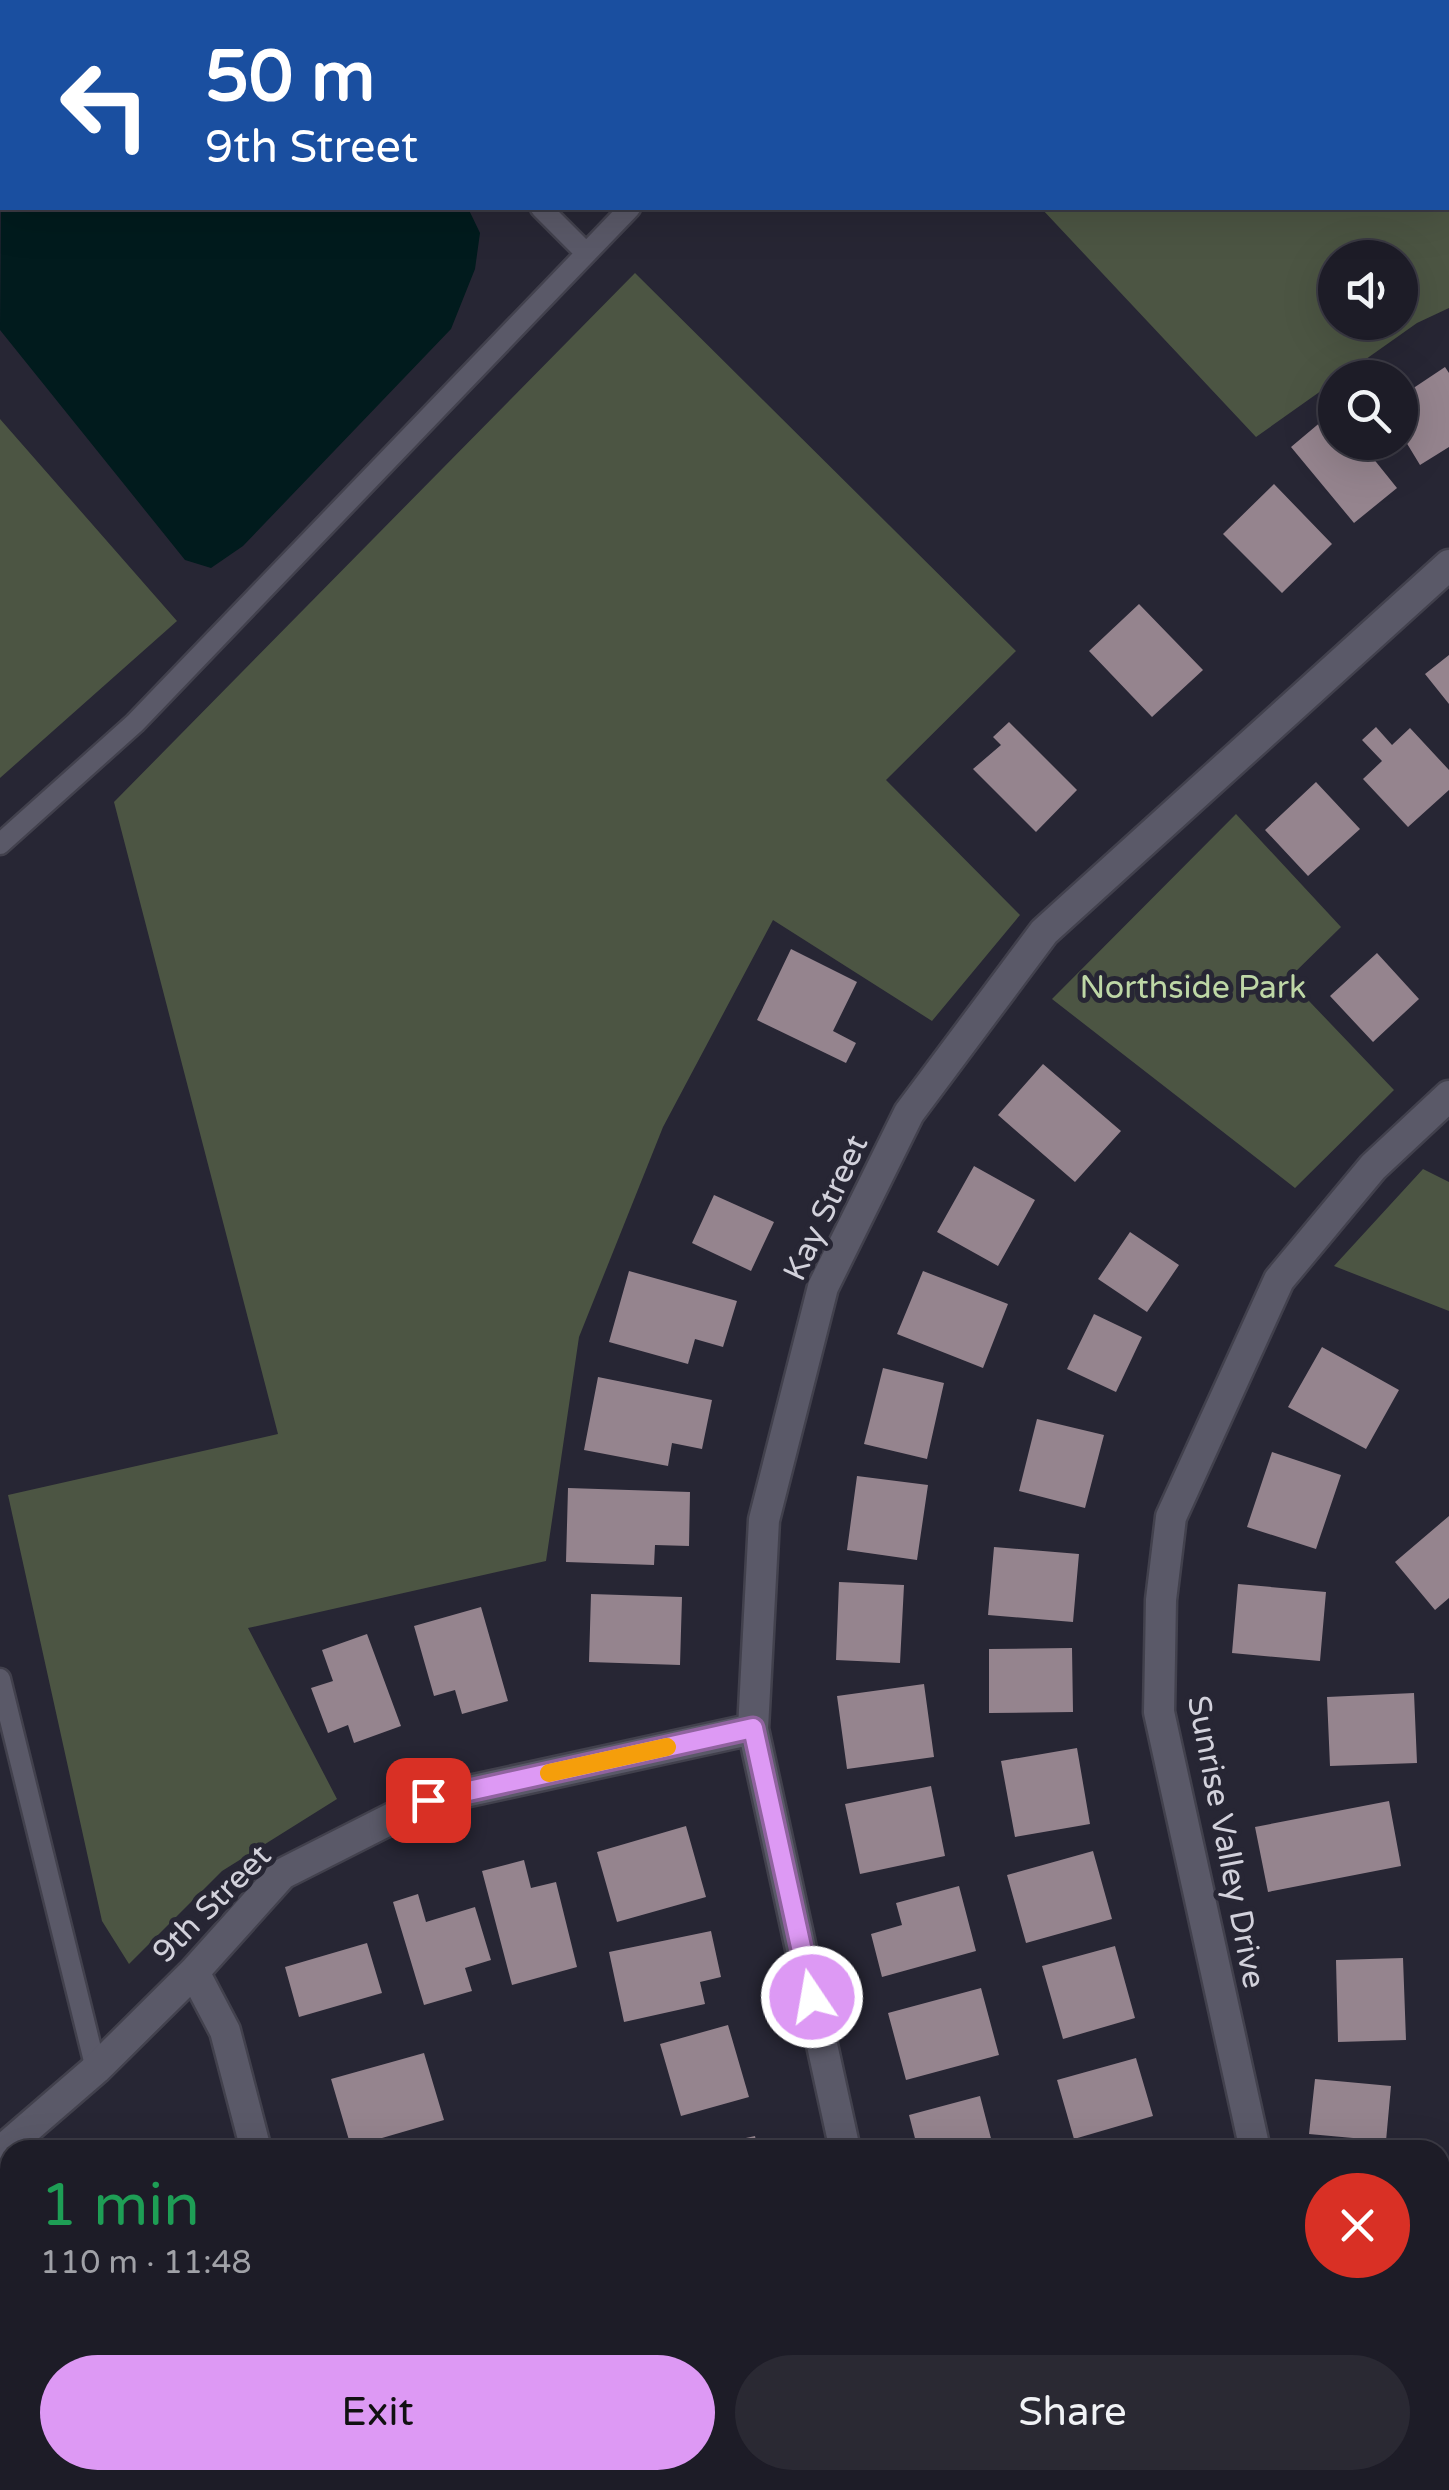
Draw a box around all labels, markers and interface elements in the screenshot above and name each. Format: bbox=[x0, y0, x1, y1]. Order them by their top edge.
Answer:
text: 50 m bbox=[205, 36, 375, 120]
icon: left bbox=[40, 40, 170, 170]
text: 9th Street bbox=[205, 121, 418, 175]
map controls bbox=[1318, 240, 1418, 460]
button: sound bbox=[1318, 240, 1418, 340]
button: search bbox=[1318, 360, 1418, 460]
park label: Northside Park bbox=[1080, 969, 1306, 1007]
street label: Kay Street bbox=[776, 1129, 876, 1287]
street label: Sunrise Valley Drive bbox=[1179, 1693, 1273, 1991]
pin bbox=[386, 1758, 471, 1843]
icon: arrive bbox=[401, 1773, 456, 1828]
street label: 9th Street bbox=[145, 1837, 279, 1971]
position arrow bbox=[760, 1945, 864, 2049]
text: 1 min bbox=[40, 2170, 200, 2242]
button: close bbox=[1305, 2173, 1410, 2278]
text: 110 m · 11:48 bbox=[40, 2244, 252, 2282]
button: Exit bbox=[40, 2355, 715, 2470]
button: Share bbox=[735, 2355, 1410, 2470]

